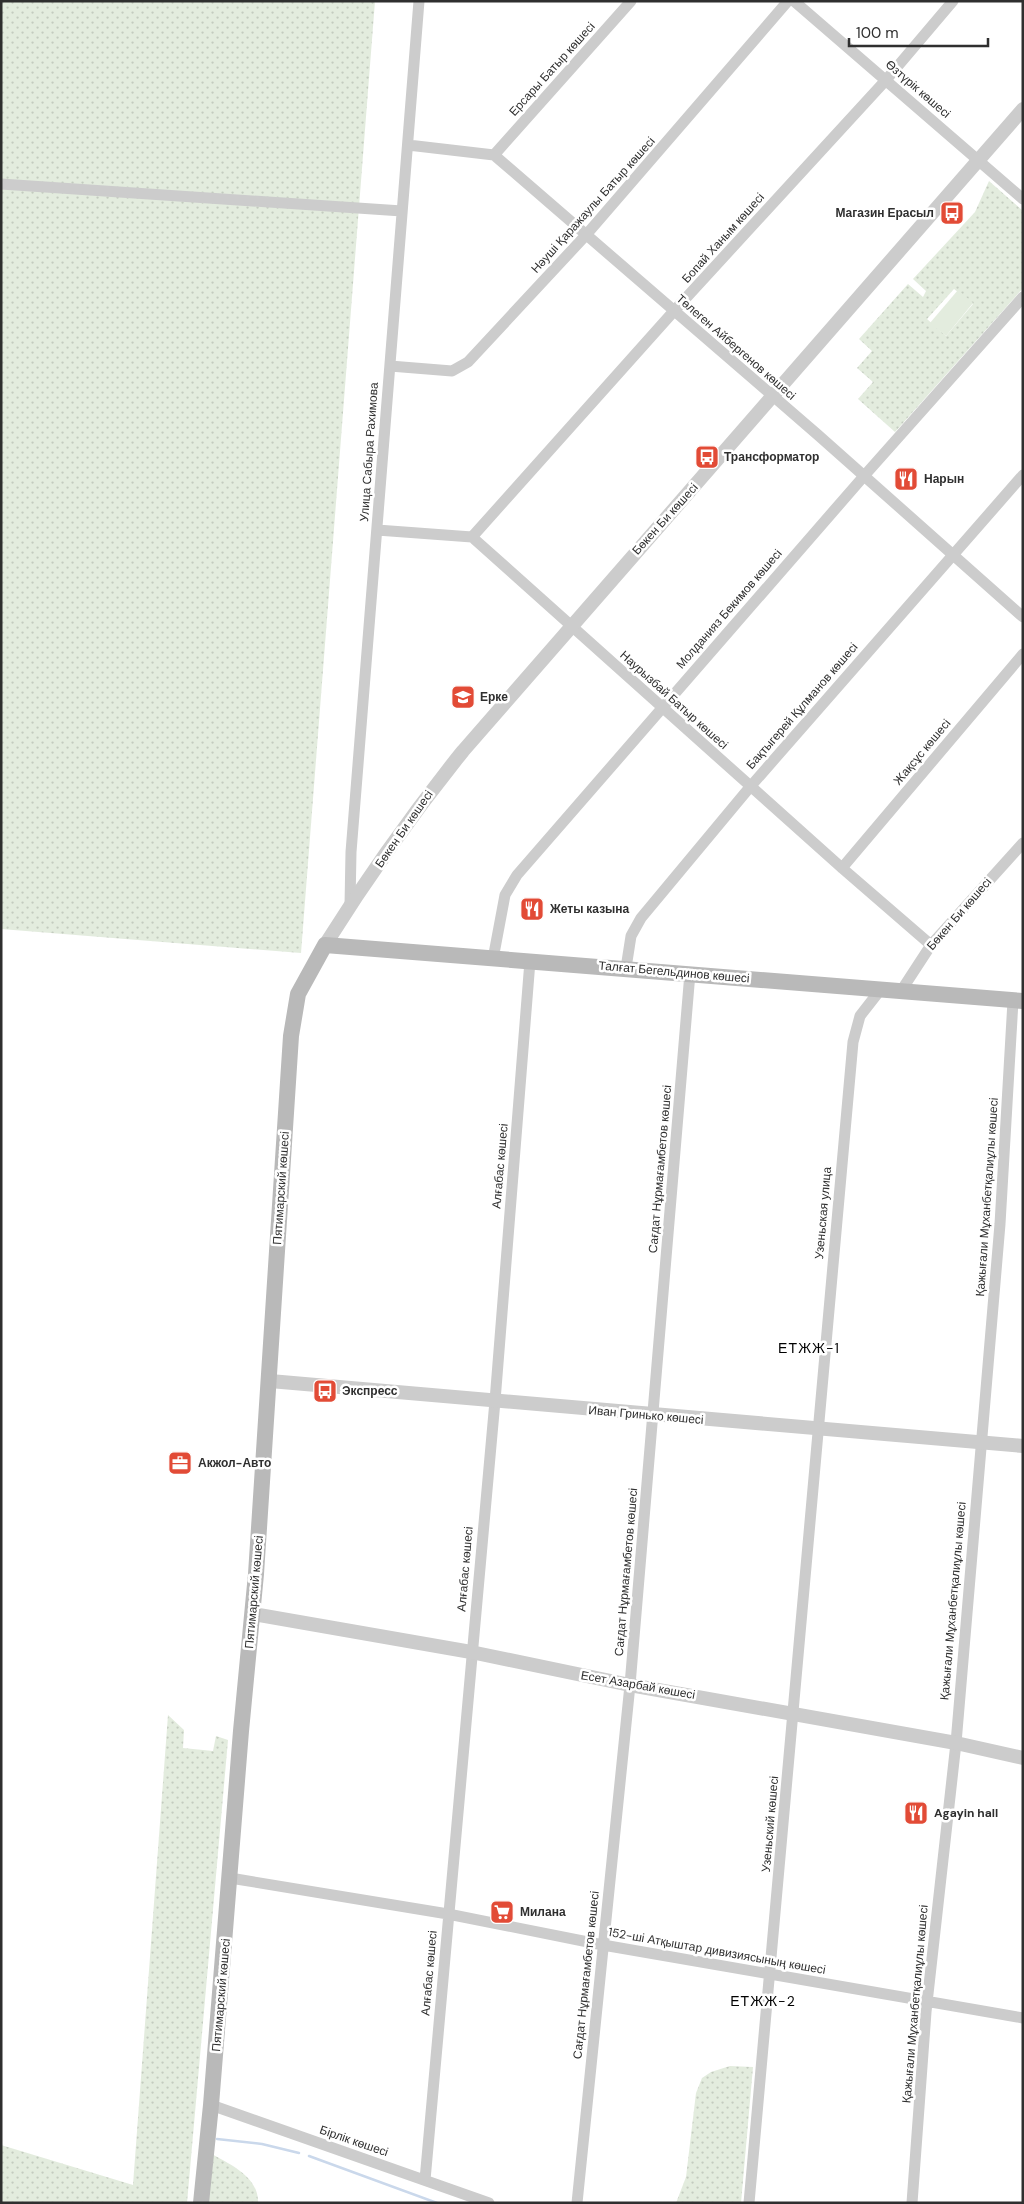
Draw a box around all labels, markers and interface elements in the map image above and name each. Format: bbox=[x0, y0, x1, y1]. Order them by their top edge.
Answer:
scale bar bbox=[849, 15, 988, 47]
street label: Ерсары Батыр көшесі bbox=[506, 19, 598, 119]
text: 100 m bbox=[856, 23, 899, 43]
street label: Өзтүрік көшесі bbox=[882, 56, 954, 122]
street label: Нәуші Қаражаулы Батыр көшесі bbox=[527, 133, 659, 277]
street label: Бопай Ханым көшесі bbox=[678, 190, 768, 286]
bus stop icon: Магазин Ерасыл bbox=[939, 200, 965, 226]
place label: Магазин Ерасыл bbox=[835, 205, 934, 221]
street label: Төлеген Айбергенов көшесі bbox=[673, 291, 799, 403]
street label: Улица Сабыра Рахимова bbox=[356, 381, 382, 522]
bus stop icon: Трансформатор bbox=[694, 444, 720, 470]
place label: Трансформатор bbox=[724, 449, 819, 465]
restaurant icon: Нарын bbox=[893, 466, 919, 492]
place label: Нарын bbox=[924, 471, 964, 487]
street label: Бөкен Би көшесі bbox=[629, 480, 701, 558]
street label: Молданияз Бекимов көшесі bbox=[673, 546, 785, 672]
street label: Бақтыгерей Құлманов көшесі bbox=[743, 639, 861, 773]
street label: Наурызбай Батыр көшесі bbox=[617, 647, 731, 753]
school or university icon: Ерке bbox=[450, 684, 476, 710]
place label: Ерке bbox=[480, 689, 508, 705]
street label: Жақсұс көшесі bbox=[890, 716, 954, 788]
street label: Бөкен Би көшесі bbox=[371, 787, 437, 871]
street label: Бөкен Би көшесі bbox=[923, 874, 995, 954]
restaurant icon: Жеты казына bbox=[519, 896, 545, 922]
place label: Жеты казына bbox=[549, 901, 630, 917]
street label: Талғат Бегельдинов көшесі bbox=[598, 957, 750, 987]
street label: Сағдат Нұрмағамбетов көшесі bbox=[645, 1084, 675, 1254]
street label: Қажығали Мұханбетқалиұлы көшесі bbox=[972, 1097, 1002, 1297]
street label: Алғабас көшесі bbox=[488, 1123, 512, 1209]
street label: Пятимарский көшесі bbox=[269, 1131, 293, 1245]
street label: Узеньская улица bbox=[811, 1166, 835, 1260]
district label: ЕТЖЖ-1 bbox=[778, 1339, 840, 1357]
bus stop icon: Экспресс bbox=[312, 1378, 338, 1404]
place label: Экспресс bbox=[342, 1383, 398, 1399]
street label: Иван Гринько көшесі bbox=[588, 1402, 704, 1428]
office icon: Акжол-Авто bbox=[167, 1450, 193, 1476]
place label: Акжол-Авто bbox=[198, 1455, 271, 1471]
street label: Сағдат Нұрмағамбетов көшесі bbox=[611, 1487, 641, 1657]
street label: Қажығали Мұханбетқалиұлы көшесі bbox=[936, 1501, 970, 1701]
street label: Алғабас көшесі bbox=[453, 1526, 477, 1612]
street label: Пятимарский көшесі bbox=[241, 1535, 267, 1649]
street label: Есет Азарбай көшесі bbox=[580, 1667, 696, 1703]
street label: Узеньский көшесі bbox=[758, 1775, 782, 1873]
restaurant icon: Agayin hall bbox=[903, 1800, 929, 1826]
place label: Agayin hall bbox=[934, 1805, 998, 1821]
street label: Сағдат Нұрмағамбетов көшесі bbox=[569, 1890, 603, 2060]
supermarket icon: Милана bbox=[489, 1899, 515, 1925]
place label: Милана bbox=[520, 1904, 566, 1920]
street label: Қажығали Мұханбетқалиұлы көшесі bbox=[898, 1904, 932, 2104]
street label: 152-ші Атқыштар дивизиясының көшесі bbox=[607, 1924, 827, 1978]
street label: Алғабас көшесі bbox=[417, 1930, 441, 2016]
street label: Пятимарский көшесі bbox=[208, 1938, 234, 2052]
district label: ЕТЖЖ-2 bbox=[730, 1992, 796, 2010]
street label: Бірлік көшесі bbox=[317, 2122, 391, 2160]

